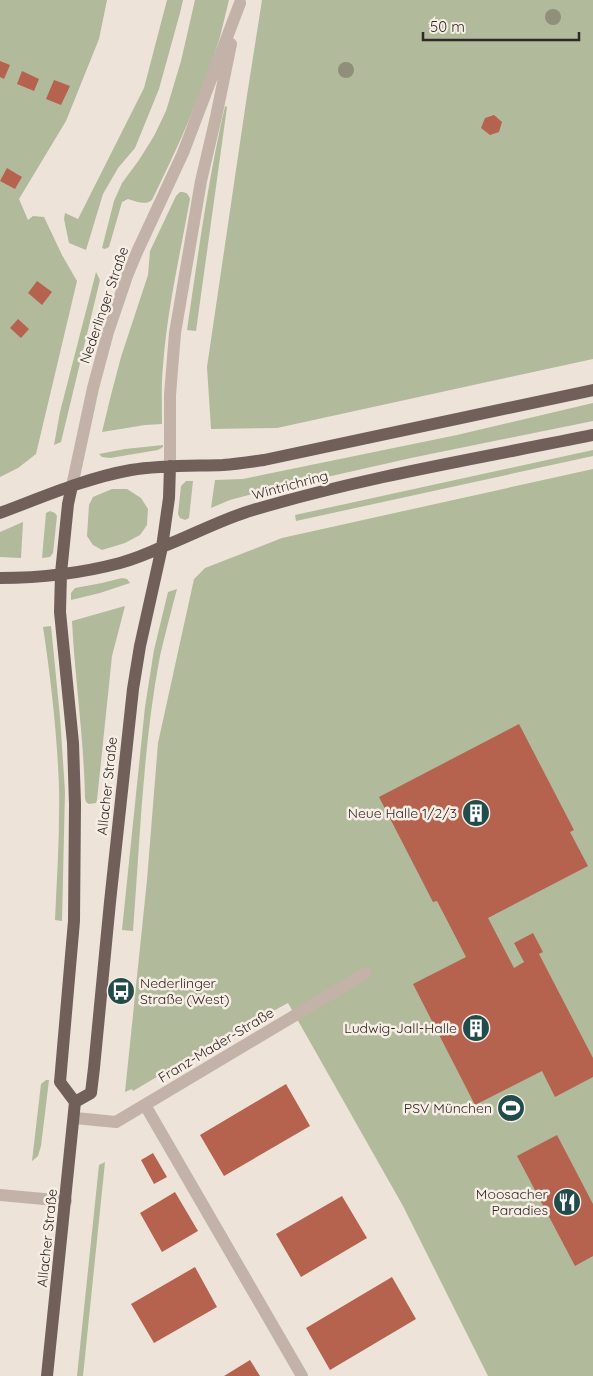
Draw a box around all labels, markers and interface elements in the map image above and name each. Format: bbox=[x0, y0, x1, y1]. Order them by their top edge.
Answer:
scale bar bbox=[423, 10, 579, 42]
text: 50 m bbox=[430, 17, 465, 36]
street label: Nederlinger Straße bbox=[76, 244, 132, 366]
street label: Wintrichring bbox=[250, 466, 330, 504]
street label: Allacher Straße bbox=[93, 736, 121, 836]
building icon: Neue Halle 1/2/3 bbox=[461, 798, 491, 828]
place label: Neue Halle 1/2/3 bbox=[348, 804, 457, 822]
place label: Nederlinger Straße (West) bbox=[140, 974, 230, 1008]
bus stop icon: Nederlinger Straße (West) bbox=[106, 976, 136, 1006]
street label: Franz-Mader-Straße bbox=[155, 1003, 277, 1087]
building icon: Ludwig-Jall-Halle bbox=[461, 1013, 491, 1043]
place label: Ludwig-Jall-Halle bbox=[344, 1019, 457, 1037]
sports icon: PSV München bbox=[496, 1093, 526, 1123]
place label: PSV München bbox=[404, 1099, 492, 1117]
place label: Moosacher Paradies bbox=[476, 1185, 549, 1219]
restaurant icon: Moosacher Paradies bbox=[552, 1187, 582, 1217]
street label: Allacher Straße bbox=[33, 1188, 61, 1288]

